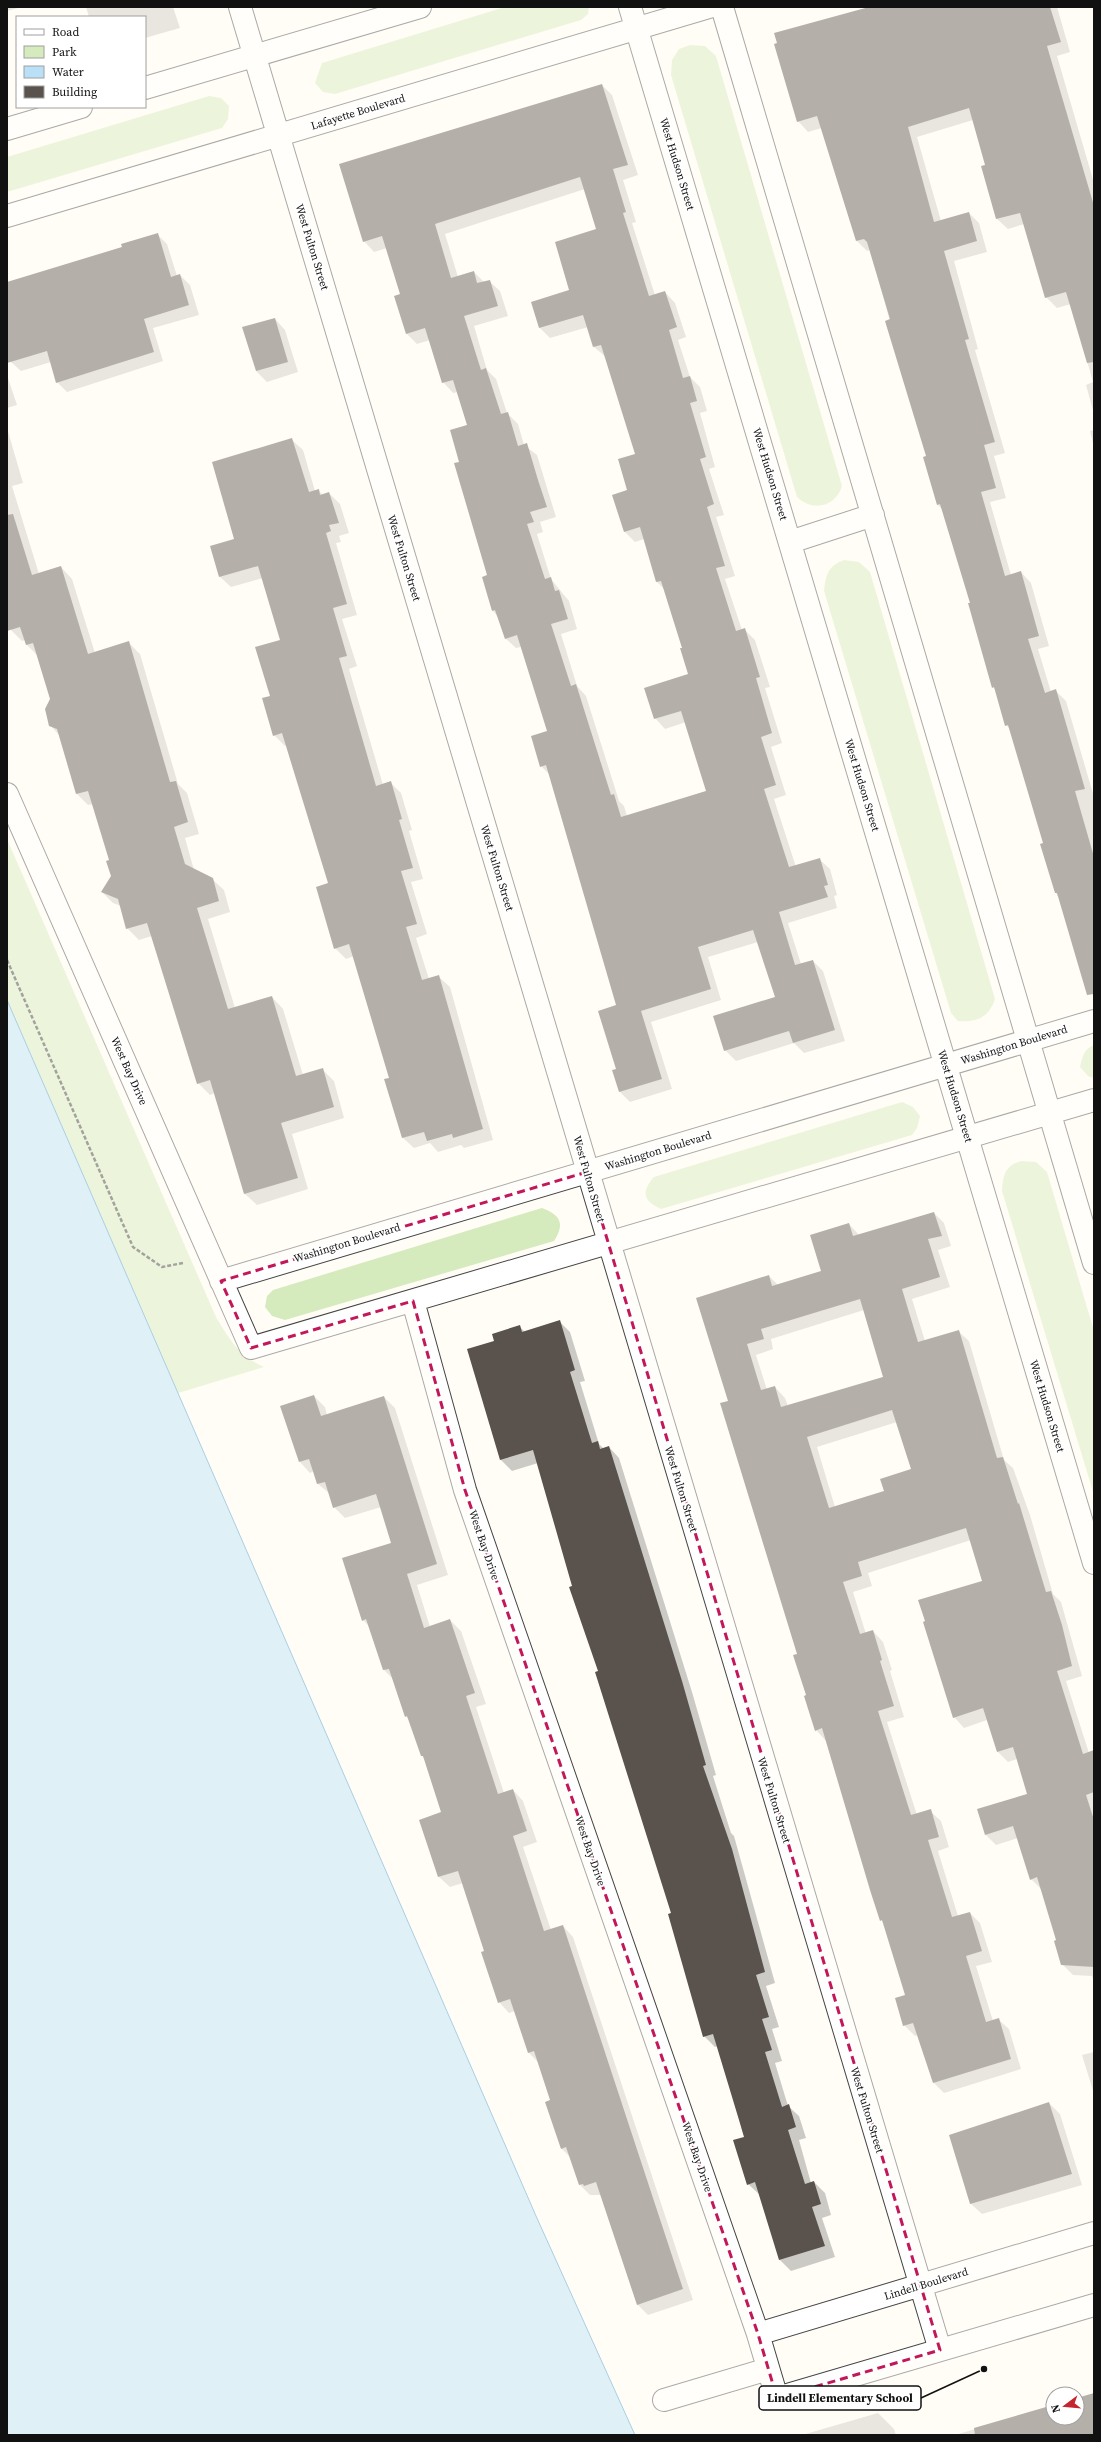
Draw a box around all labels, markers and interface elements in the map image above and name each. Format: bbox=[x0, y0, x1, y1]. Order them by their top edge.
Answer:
legend bbox=[16, 16, 146, 108]
text: Road bbox=[52, 24, 79, 40]
text: Park bbox=[52, 44, 77, 60]
text: Water bbox=[52, 64, 84, 80]
text: Building bbox=[52, 84, 97, 100]
street label: Lafayette Boulevard bbox=[309, 90, 408, 133]
street label: West Hudson Street bbox=[656, 116, 698, 212]
street label: West Fulton Street bbox=[292, 202, 332, 292]
street label: West Hudson Street bbox=[749, 426, 791, 522]
street label: West Fulton Street bbox=[384, 513, 424, 603]
street label: West Hudson Street bbox=[841, 737, 883, 833]
street label: West Fulton Street bbox=[477, 823, 517, 913]
street label: Washington Boulevard bbox=[959, 1021, 1070, 1068]
street label: West Bay Drive bbox=[107, 1034, 151, 1108]
street label: West Hudson Street bbox=[934, 1048, 976, 1144]
street label: Washington Boulevard bbox=[603, 1127, 714, 1174]
street label: West Fulton Street bbox=[569, 1134, 609, 1224]
street label: Washington Boulevard bbox=[292, 1219, 403, 1266]
street label: West Hudson Street bbox=[1026, 1358, 1068, 1454]
street label: West Fulton Street bbox=[661, 1444, 701, 1534]
street label: West Bay Drive bbox=[465, 1508, 503, 1583]
street label: West Fulton Street bbox=[754, 1755, 794, 1845]
street label: West Bay Drive bbox=[571, 1814, 609, 1889]
street label: West Fulton Street bbox=[847, 2065, 887, 2155]
street label: West Bay Drive bbox=[678, 2120, 716, 2195]
street label: Lindell Boulevard bbox=[882, 2264, 971, 2304]
callout: Lindell Elementary School bbox=[759, 2386, 921, 2410]
north arrow bbox=[1045, 2386, 1085, 2426]
text: Lindell Elementary School bbox=[767, 2390, 913, 2406]
text: N bbox=[1048, 2403, 1064, 2415]

